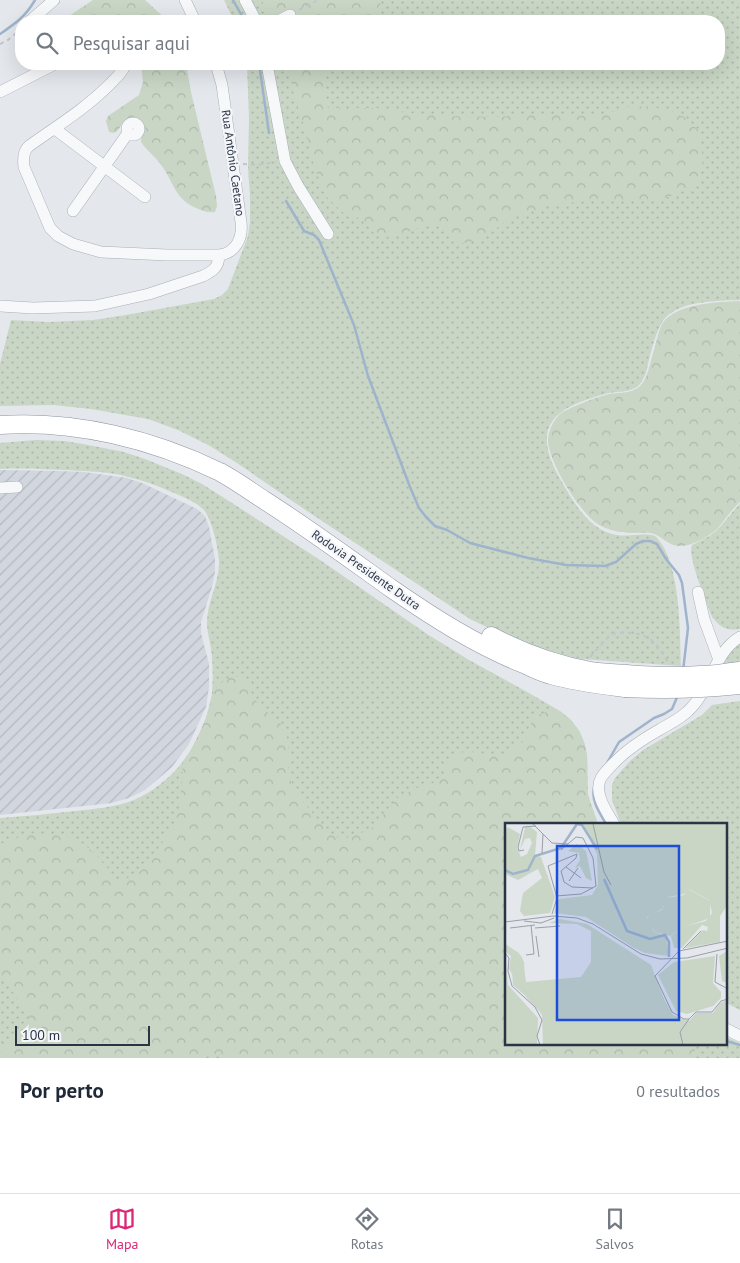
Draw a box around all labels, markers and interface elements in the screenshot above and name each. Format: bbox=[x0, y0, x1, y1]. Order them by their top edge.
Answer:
search box bbox=[15, 15, 725, 70]
icon: search bbox=[33, 29, 61, 57]
text: Pesquisar aqui bbox=[73, 31, 190, 55]
street label: Rua Antônio Caetano bbox=[219, 109, 248, 217]
street label: Rodovia Presidente Dutra bbox=[309, 526, 424, 613]
inset map bbox=[505, 823, 728, 1046]
scale bar bbox=[15, 1023, 150, 1046]
text: 100 m bbox=[22, 1026, 60, 1044]
text: Por perto bbox=[20, 1077, 104, 1104]
text: 0 resultados bbox=[636, 1081, 720, 1101]
tab: Mapa bbox=[106, 1205, 139, 1253]
tab: Rotas bbox=[351, 1205, 383, 1253]
tab: Salvos bbox=[595, 1205, 634, 1253]

